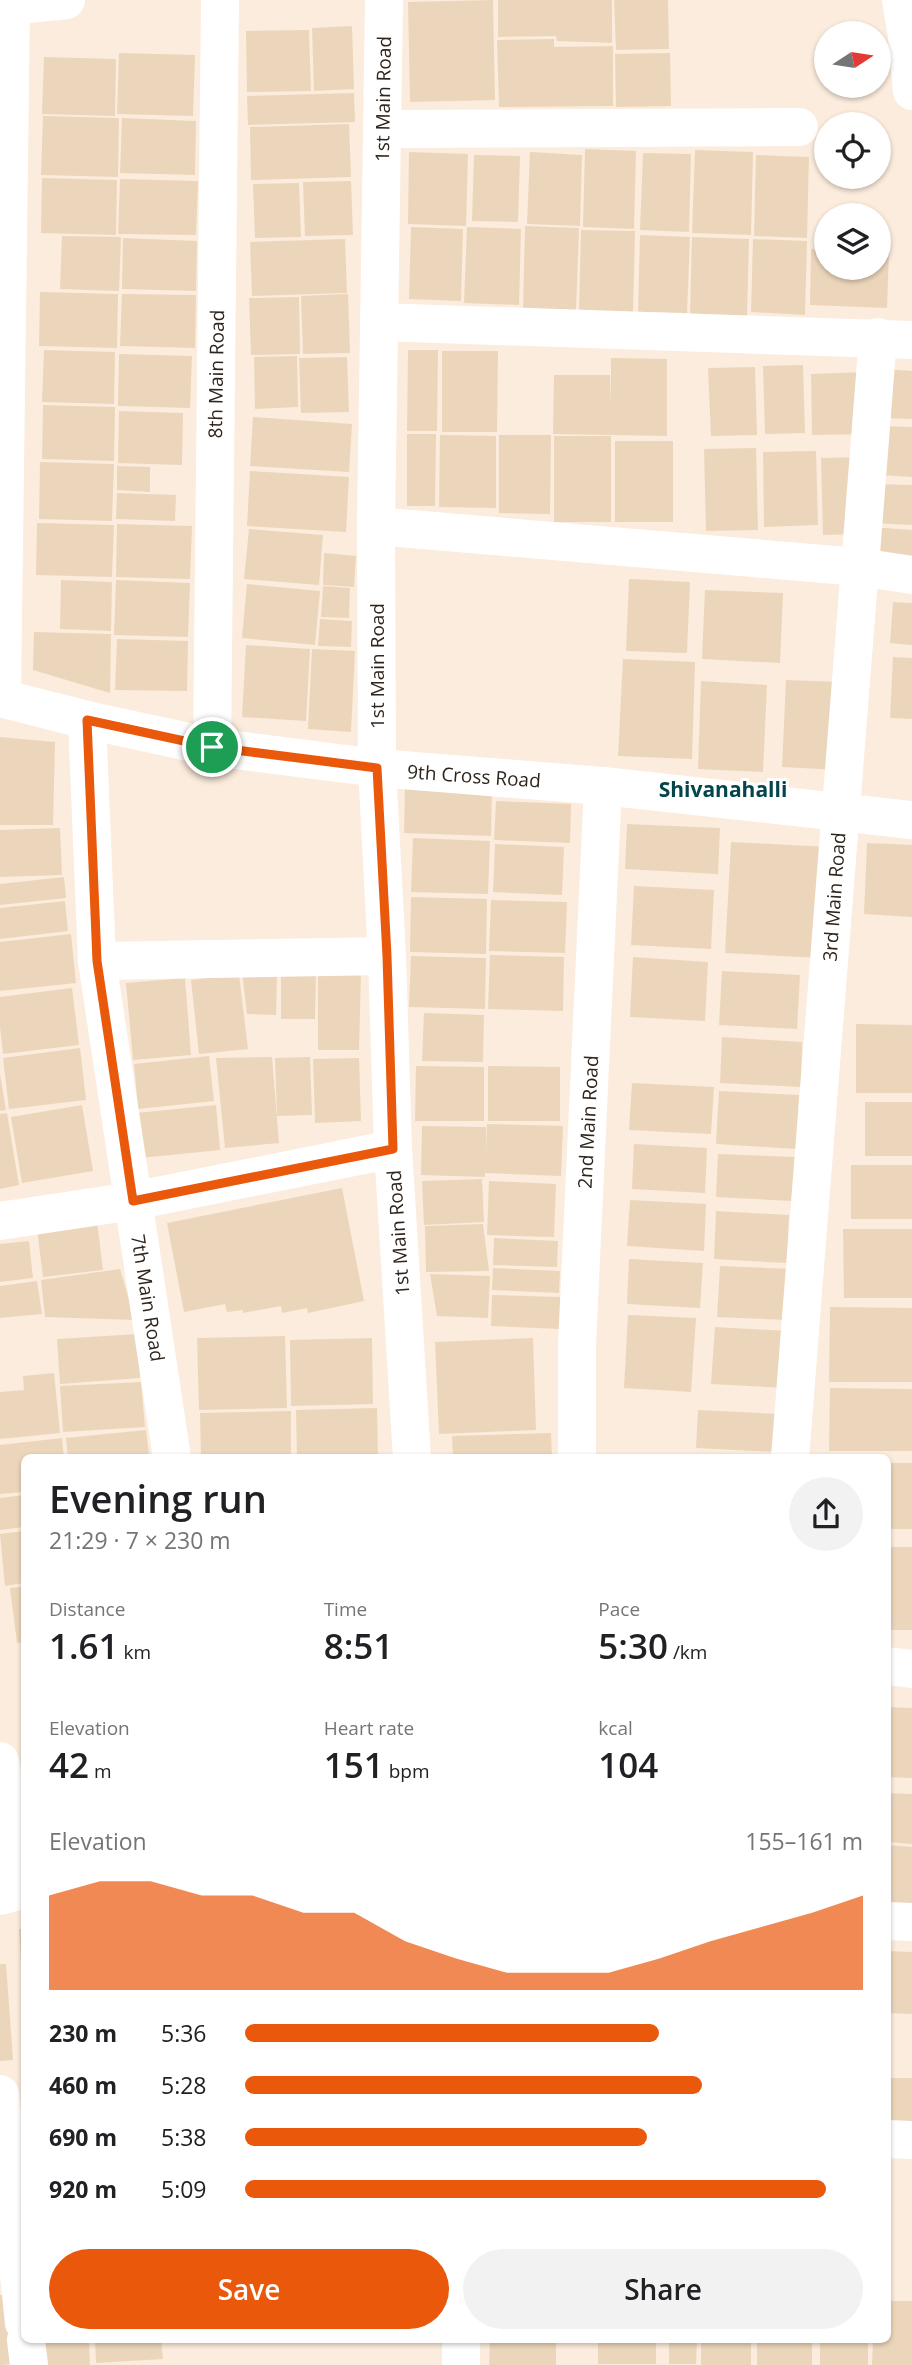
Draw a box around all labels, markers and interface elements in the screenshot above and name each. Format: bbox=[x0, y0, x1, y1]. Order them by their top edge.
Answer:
north arrow bbox=[814, 21, 891, 98]
map controls bbox=[814, 21, 891, 280]
street label: 1st Main Road bbox=[369, 36, 397, 162]
button: locate bbox=[814, 112, 891, 189]
button: layers bbox=[814, 203, 891, 280]
street label: 8th Main Road bbox=[202, 309, 230, 439]
street label: 1st Main Road bbox=[364, 603, 390, 729]
pin bbox=[182, 717, 242, 777]
icon: arrive bbox=[193, 728, 231, 766]
street label: 9th Cross Road bbox=[406, 758, 542, 794]
district label: Shivanahalli bbox=[659, 775, 787, 803]
street label: 3rd Main Road bbox=[817, 831, 851, 963]
street label: 2nd Main Road bbox=[572, 1055, 604, 1189]
street label: 1st Main Road bbox=[381, 1169, 415, 1297]
street label: 7th Main Road bbox=[125, 1232, 171, 1364]
text: Evening run bbox=[49, 1472, 267, 1524]
button: share bbox=[789, 1477, 863, 1551]
text: 21:29 · 7 × 230 m bbox=[49, 1524, 231, 1556]
text: Distance bbox=[49, 1596, 125, 1622]
text: Time bbox=[324, 1596, 367, 1622]
text: Pace bbox=[598, 1596, 640, 1622]
text: 1.61 bbox=[49, 1622, 119, 1669]
text: 8:51 bbox=[324, 1622, 393, 1669]
text: 5:30 bbox=[598, 1622, 668, 1669]
text: km bbox=[119, 1639, 151, 1665]
text: /km bbox=[668, 1639, 707, 1665]
text: Elevation bbox=[49, 1715, 130, 1741]
text: Heart rate bbox=[324, 1715, 414, 1741]
text: kcal bbox=[598, 1715, 633, 1741]
text: 42 bbox=[49, 1741, 89, 1788]
text: 151 bbox=[324, 1741, 384, 1788]
text: 104 bbox=[598, 1741, 658, 1788]
text: m bbox=[89, 1758, 112, 1784]
text: bpm bbox=[384, 1758, 429, 1784]
text: Elevation bbox=[49, 1825, 147, 1857]
text: 155–161 m bbox=[745, 1825, 863, 1857]
text: 230 m bbox=[49, 2017, 117, 2049]
text: 5:36 bbox=[161, 2017, 207, 2049]
text: 460 m bbox=[49, 2069, 117, 2101]
text: 5:28 bbox=[161, 2069, 207, 2101]
text: 690 m bbox=[49, 2121, 117, 2153]
text: 5:38 bbox=[161, 2121, 207, 2153]
text: 920 m bbox=[49, 2173, 117, 2205]
text: 5:09 bbox=[161, 2173, 207, 2205]
button: Save bbox=[49, 2249, 449, 2329]
button: Share bbox=[463, 2249, 863, 2329]

